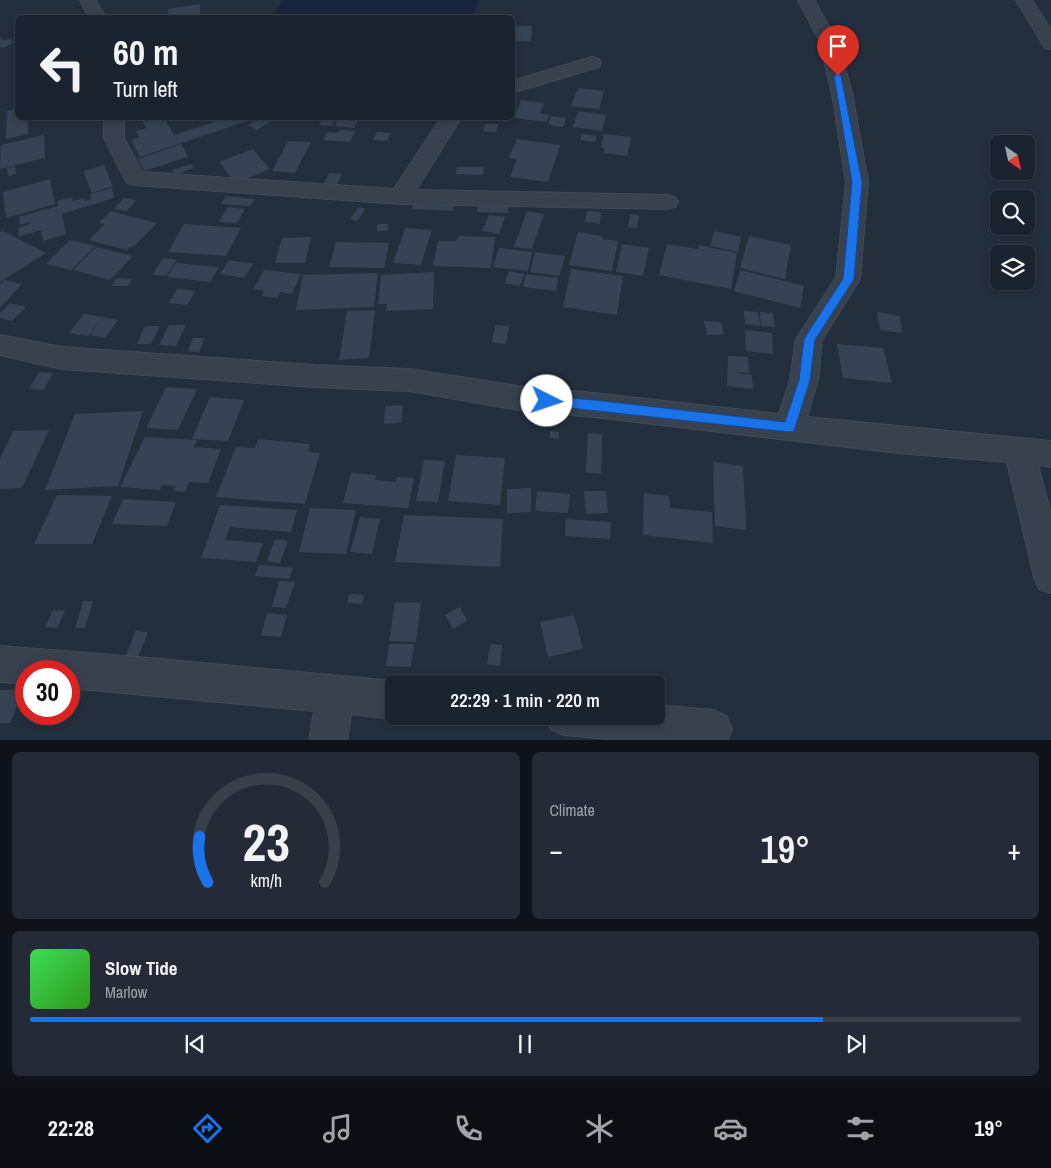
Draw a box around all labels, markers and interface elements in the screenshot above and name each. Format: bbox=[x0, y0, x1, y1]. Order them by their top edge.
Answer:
pin bbox=[817, 25, 859, 76]
text: 60 m bbox=[113, 29, 178, 76]
icon: arrive bbox=[824, 32, 852, 60]
icon: left bbox=[30, 35, 95, 100]
text: Turn left bbox=[113, 74, 178, 104]
north arrow bbox=[990, 135, 1035, 180]
map controls bbox=[990, 135, 1035, 290]
button: search bbox=[990, 190, 1035, 235]
button: layers bbox=[990, 245, 1035, 290]
position arrow bbox=[520, 374, 572, 426]
speed limit sign: 30 bbox=[15, 660, 80, 725]
text: 22:29 · 1 min · 220 m bbox=[450, 687, 600, 713]
text: Climate bbox=[550, 799, 595, 821]
text: 23 bbox=[242, 807, 289, 877]
text: 19° bbox=[760, 824, 810, 875]
text: − bbox=[550, 831, 563, 869]
text: + bbox=[1008, 831, 1021, 869]
text: km/h bbox=[250, 869, 282, 893]
text: Slow Tide bbox=[105, 955, 177, 981]
text: Marlow bbox=[105, 981, 147, 1003]
icon: previous bbox=[181, 1030, 209, 1058]
icon: pause bbox=[511, 1030, 539, 1058]
icon: next bbox=[842, 1030, 870, 1058]
icon: directions bbox=[190, 1111, 225, 1146]
icon: music bbox=[320, 1111, 355, 1146]
icon: phone bbox=[451, 1111, 486, 1146]
icon: climate bbox=[582, 1111, 617, 1146]
icon: car bbox=[713, 1111, 748, 1146]
icon: filters bbox=[843, 1111, 878, 1146]
text: 22:28 bbox=[48, 1113, 94, 1143]
text: 19° bbox=[974, 1113, 1003, 1143]

